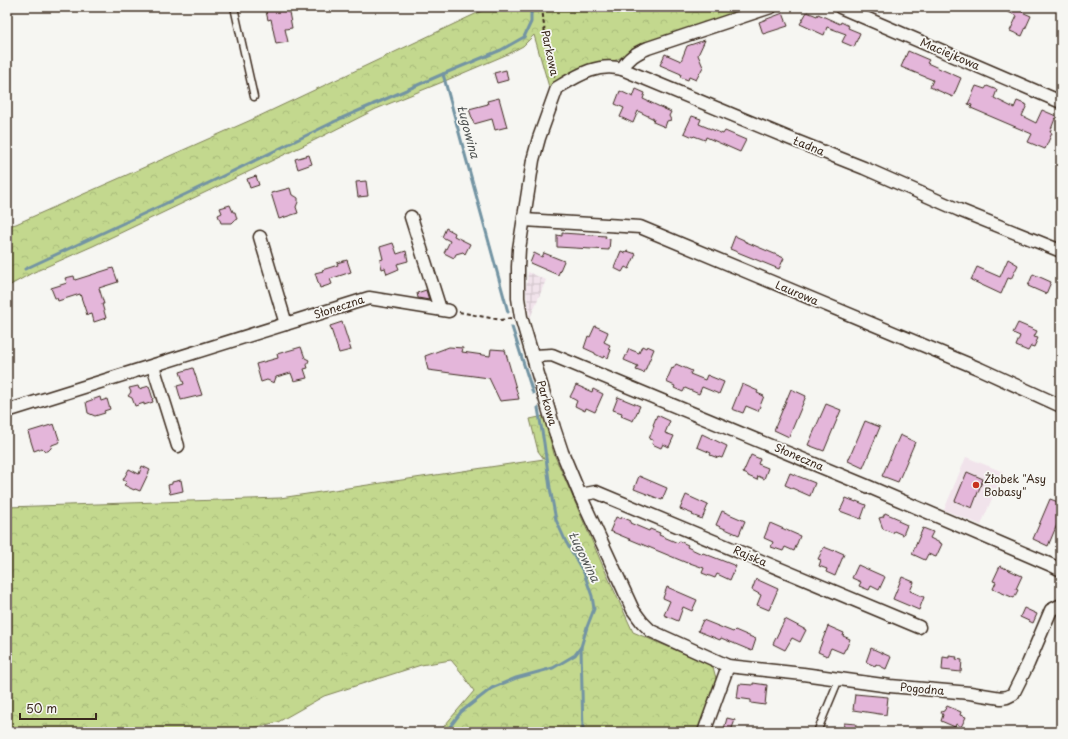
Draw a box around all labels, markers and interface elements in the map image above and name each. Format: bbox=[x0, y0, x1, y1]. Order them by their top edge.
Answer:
street label: Parkowa bbox=[537, 28, 564, 77]
street label: Maciejkowa bbox=[918, 33, 983, 74]
water label: Ługowina bbox=[453, 103, 485, 161]
street label: Ładna bbox=[790, 131, 827, 159]
street label: Laurowa bbox=[773, 276, 821, 309]
street label: Słoneczna bbox=[311, 290, 366, 323]
street label: Parkowa bbox=[533, 378, 562, 428]
street label: Słoneczna bbox=[772, 439, 827, 475]
place label: Żłobek "Asy Bobasy" bbox=[984, 470, 1046, 500]
marker: Żłobek "Asy Bobasy" bbox=[971, 480, 981, 490]
water label: Ługowina bbox=[565, 528, 605, 585]
street label: Rajska bbox=[731, 541, 770, 570]
street label: Pogodna bbox=[899, 678, 945, 699]
scale bar bbox=[20, 695, 96, 721]
text: 50 m bbox=[26, 699, 57, 717]

